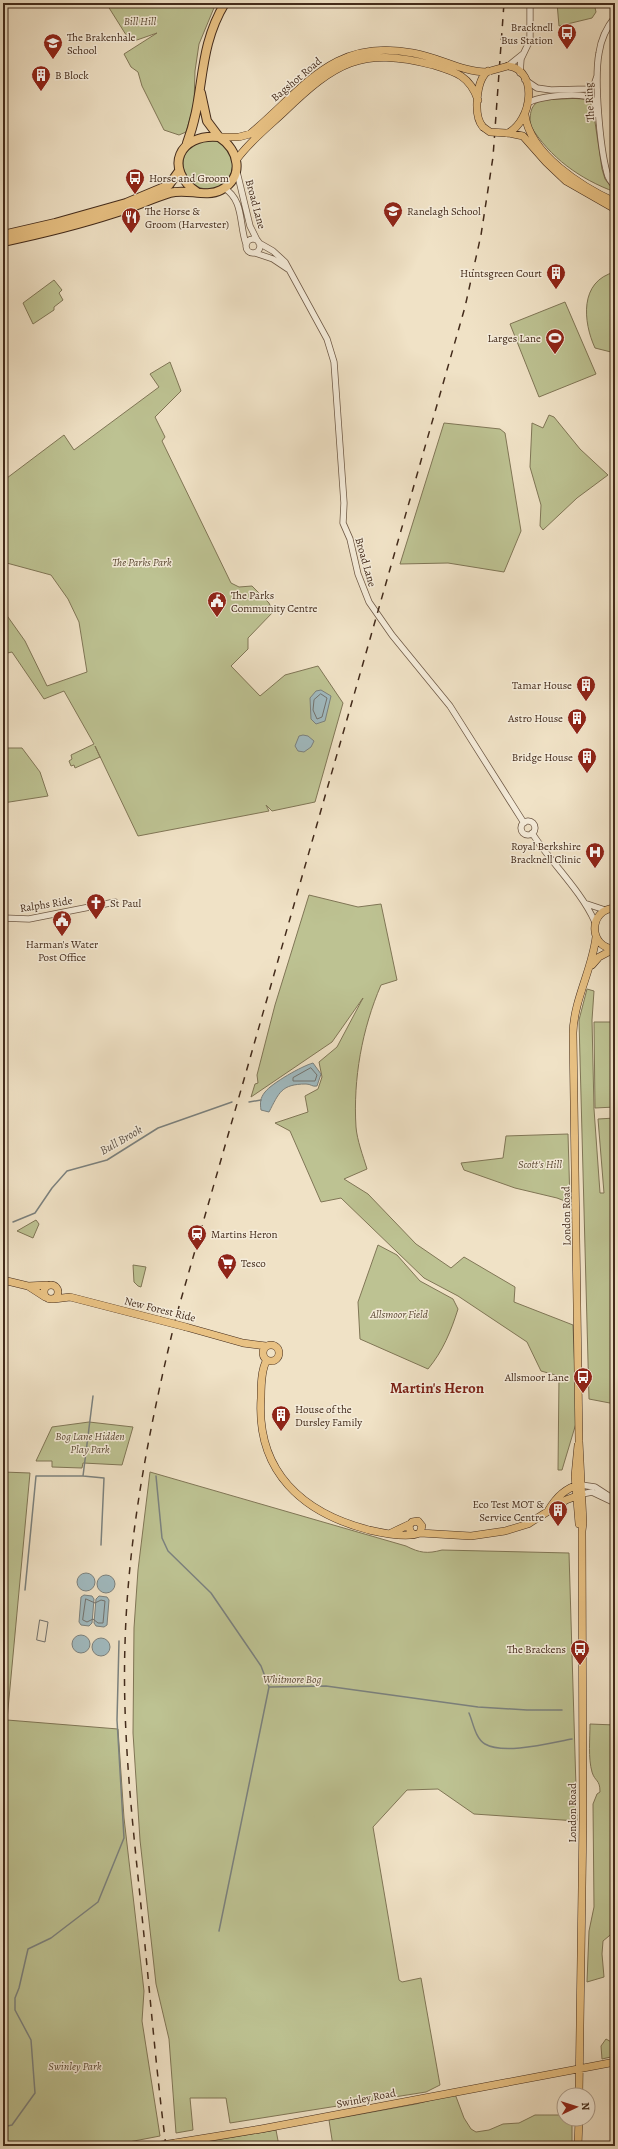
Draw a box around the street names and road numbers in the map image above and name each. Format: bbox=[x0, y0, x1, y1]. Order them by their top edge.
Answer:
street label: Bagshot Road bbox=[268, 54, 325, 105]
street label: The Ring bbox=[581, 81, 598, 122]
street label: Broad Lane bbox=[242, 178, 269, 231]
street label: Broad Lane bbox=[351, 536, 380, 589]
street label: Ralphs Ride bbox=[19, 893, 74, 916]
street label: London Road bbox=[558, 1186, 575, 1246]
street label: New Forest Ride bbox=[123, 1293, 197, 1326]
street label: London Road bbox=[565, 1783, 580, 1843]
street label: Swinley Road bbox=[335, 2085, 397, 2112]

